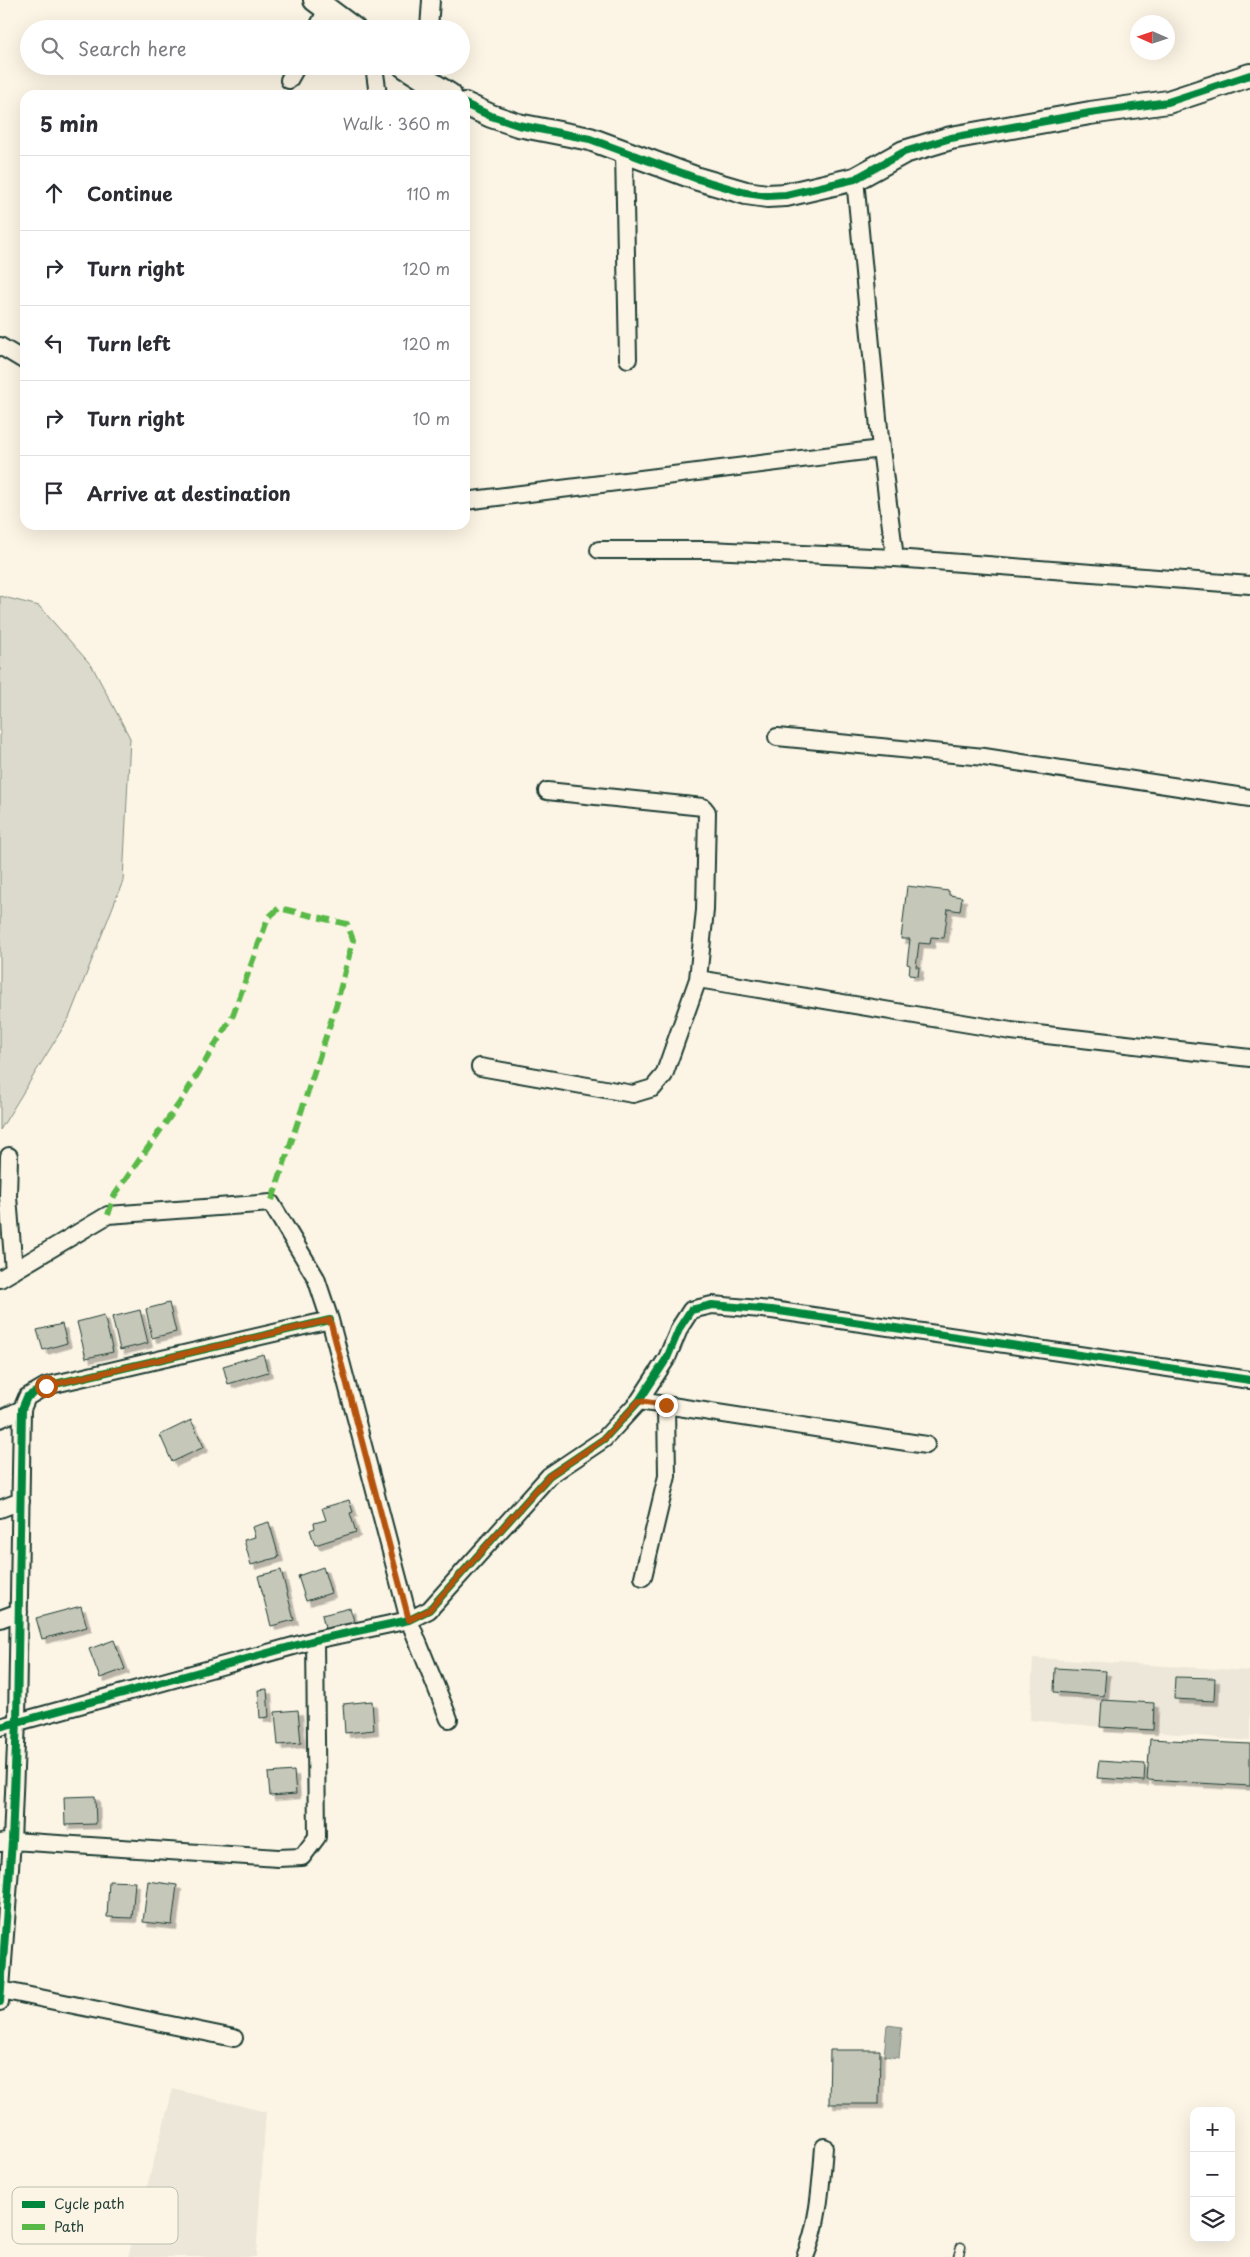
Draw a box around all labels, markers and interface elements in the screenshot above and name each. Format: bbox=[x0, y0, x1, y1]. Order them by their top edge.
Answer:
north arrow bbox=[1130, 15, 1175, 60]
search box bbox=[20, 20, 470, 75]
icon: search bbox=[38, 34, 66, 62]
text: Search here bbox=[78, 34, 187, 62]
text: 5 min bbox=[40, 107, 98, 139]
text: Walk · 360 m bbox=[343, 111, 450, 135]
icon: ahead bbox=[40, 179, 68, 207]
text: Continue bbox=[87, 179, 173, 207]
text: 110 m bbox=[407, 181, 450, 205]
icon: right bbox=[40, 254, 68, 282]
text: Turn right bbox=[87, 254, 185, 282]
text: 120 m bbox=[403, 256, 450, 280]
icon: left bbox=[40, 329, 68, 357]
text: Turn left bbox=[87, 329, 171, 357]
text: 120 m bbox=[403, 331, 450, 355]
icon: right bbox=[40, 404, 68, 432]
text: Turn right bbox=[87, 404, 185, 432]
text: 10 m bbox=[413, 406, 450, 430]
icon: arrive bbox=[40, 479, 68, 507]
text: Arrive at destination bbox=[87, 479, 291, 507]
route start bbox=[35, 1375, 58, 1398]
route end bbox=[655, 1394, 678, 1417]
map controls bbox=[1190, 2107, 1235, 2242]
button: + bbox=[1190, 2107, 1235, 2152]
button: − bbox=[1190, 2152, 1235, 2197]
legend bbox=[12, 2187, 178, 2244]
text: Cycle path bbox=[54, 2193, 125, 2214]
button: layers bbox=[1190, 2197, 1235, 2242]
text: Path bbox=[54, 2216, 84, 2237]

